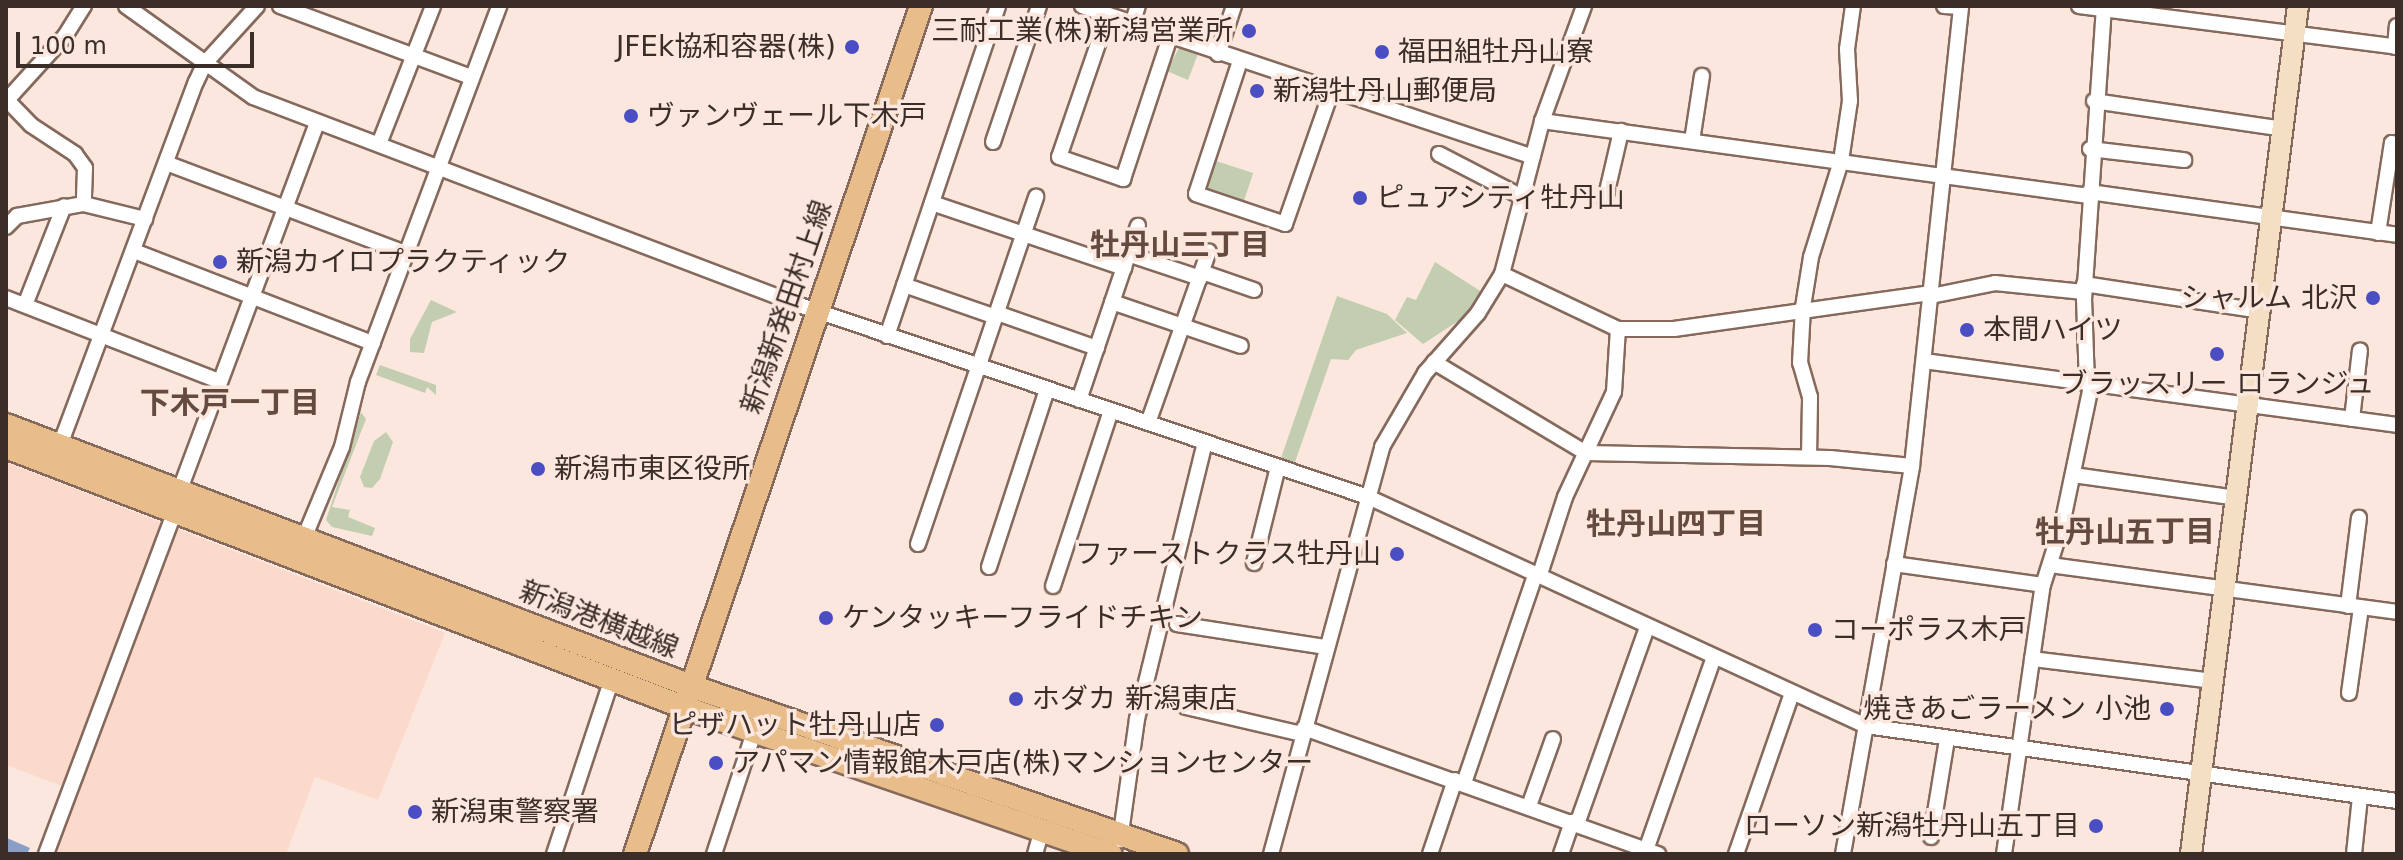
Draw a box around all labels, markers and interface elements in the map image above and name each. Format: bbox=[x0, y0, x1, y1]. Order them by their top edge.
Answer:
place label: 三耐工業(株)新潟営業所 bbox=[931, 14, 1233, 48]
scale bar bbox=[20, 16, 258, 66]
marker: 三耐工業(株)新潟営業所 bbox=[1240, 22, 1258, 40]
place label: JFEk協和容器(株) bbox=[616, 30, 836, 64]
text: 100 m bbox=[30, 32, 107, 60]
place label: 福田組牡丹山寮 bbox=[1398, 35, 1594, 69]
marker: JFEk協和容器(株) bbox=[843, 38, 861, 56]
marker: 福田組牡丹山寮 bbox=[1373, 43, 1391, 61]
place label: 新潟牡丹山郵便局 bbox=[1273, 74, 1497, 108]
marker: 新潟牡丹山郵便局 bbox=[1248, 82, 1266, 100]
place label: ヴァンヴェール下木戸 bbox=[647, 99, 927, 133]
marker: ヴァンヴェール下木戸 bbox=[622, 107, 640, 125]
place label: ピュアシティ牡丹山 bbox=[1376, 181, 1628, 215]
marker: ピュアシティ牡丹山 bbox=[1351, 189, 1369, 207]
street label: 新潟新発田村上線 bbox=[735, 196, 839, 418]
district label: 牡丹山三丁目 bbox=[1090, 227, 1270, 263]
place label: 新潟カイロプラクティック bbox=[236, 245, 572, 279]
marker: 新潟カイロプラクティック bbox=[211, 253, 229, 271]
place label: シャルム 北沢 bbox=[2180, 281, 2357, 315]
marker: シャルム 北沢 bbox=[2364, 289, 2382, 307]
place label: 本間ハイツ bbox=[1983, 313, 2123, 347]
marker: 本間ハイツ bbox=[1958, 321, 1976, 339]
marker: ブラッスリー ロランジュ bbox=[2208, 345, 2226, 363]
place label: ブラッスリー ロランジュ bbox=[2059, 367, 2375, 401]
district label: 下木戸一丁目 bbox=[140, 385, 320, 421]
place label: 新潟市東区役所 bbox=[554, 452, 750, 486]
marker: 新潟市東区役所 bbox=[529, 460, 547, 478]
district label: 牡丹山四丁目 bbox=[1586, 506, 1766, 542]
district label: 牡丹山五丁目 bbox=[2035, 514, 2215, 550]
place label: ファーストクラス牡丹山 bbox=[1073, 537, 1381, 571]
marker: ファーストクラス牡丹山 bbox=[1388, 545, 1406, 563]
street label: 新潟港横越線 bbox=[515, 574, 683, 666]
place label: ケンタッキーフライドチキン bbox=[842, 601, 1206, 635]
marker: ケンタッキーフライドチキン bbox=[817, 609, 835, 627]
place label: コーポラス木戸 bbox=[1831, 613, 2027, 647]
marker: コーポラス木戸 bbox=[1806, 621, 1824, 639]
place label: ホダカ 新潟東店 bbox=[1032, 682, 1237, 716]
marker: ホダカ 新潟東店 bbox=[1007, 690, 1025, 708]
place label: 焼きあごラーメン 小池 bbox=[1862, 692, 2151, 726]
marker: 焼きあごラーメン 小池 bbox=[2158, 700, 2176, 718]
place label: ピザハット牡丹山店 bbox=[669, 708, 921, 742]
marker: ピザハット牡丹山店 bbox=[928, 716, 946, 734]
place label: アパマン情報館木戸店(株)マンションセンター bbox=[732, 746, 1314, 780]
marker: アパマン情報館木戸店(株)マンションセンター bbox=[707, 754, 725, 772]
place label: 新潟東警察署 bbox=[431, 795, 599, 829]
marker: 新潟東警察署 bbox=[406, 803, 424, 821]
place label: ローソン新潟牡丹山五丁目 bbox=[1744, 809, 2080, 843]
marker: ローソン新潟牡丹山五丁目 bbox=[2087, 817, 2105, 835]

